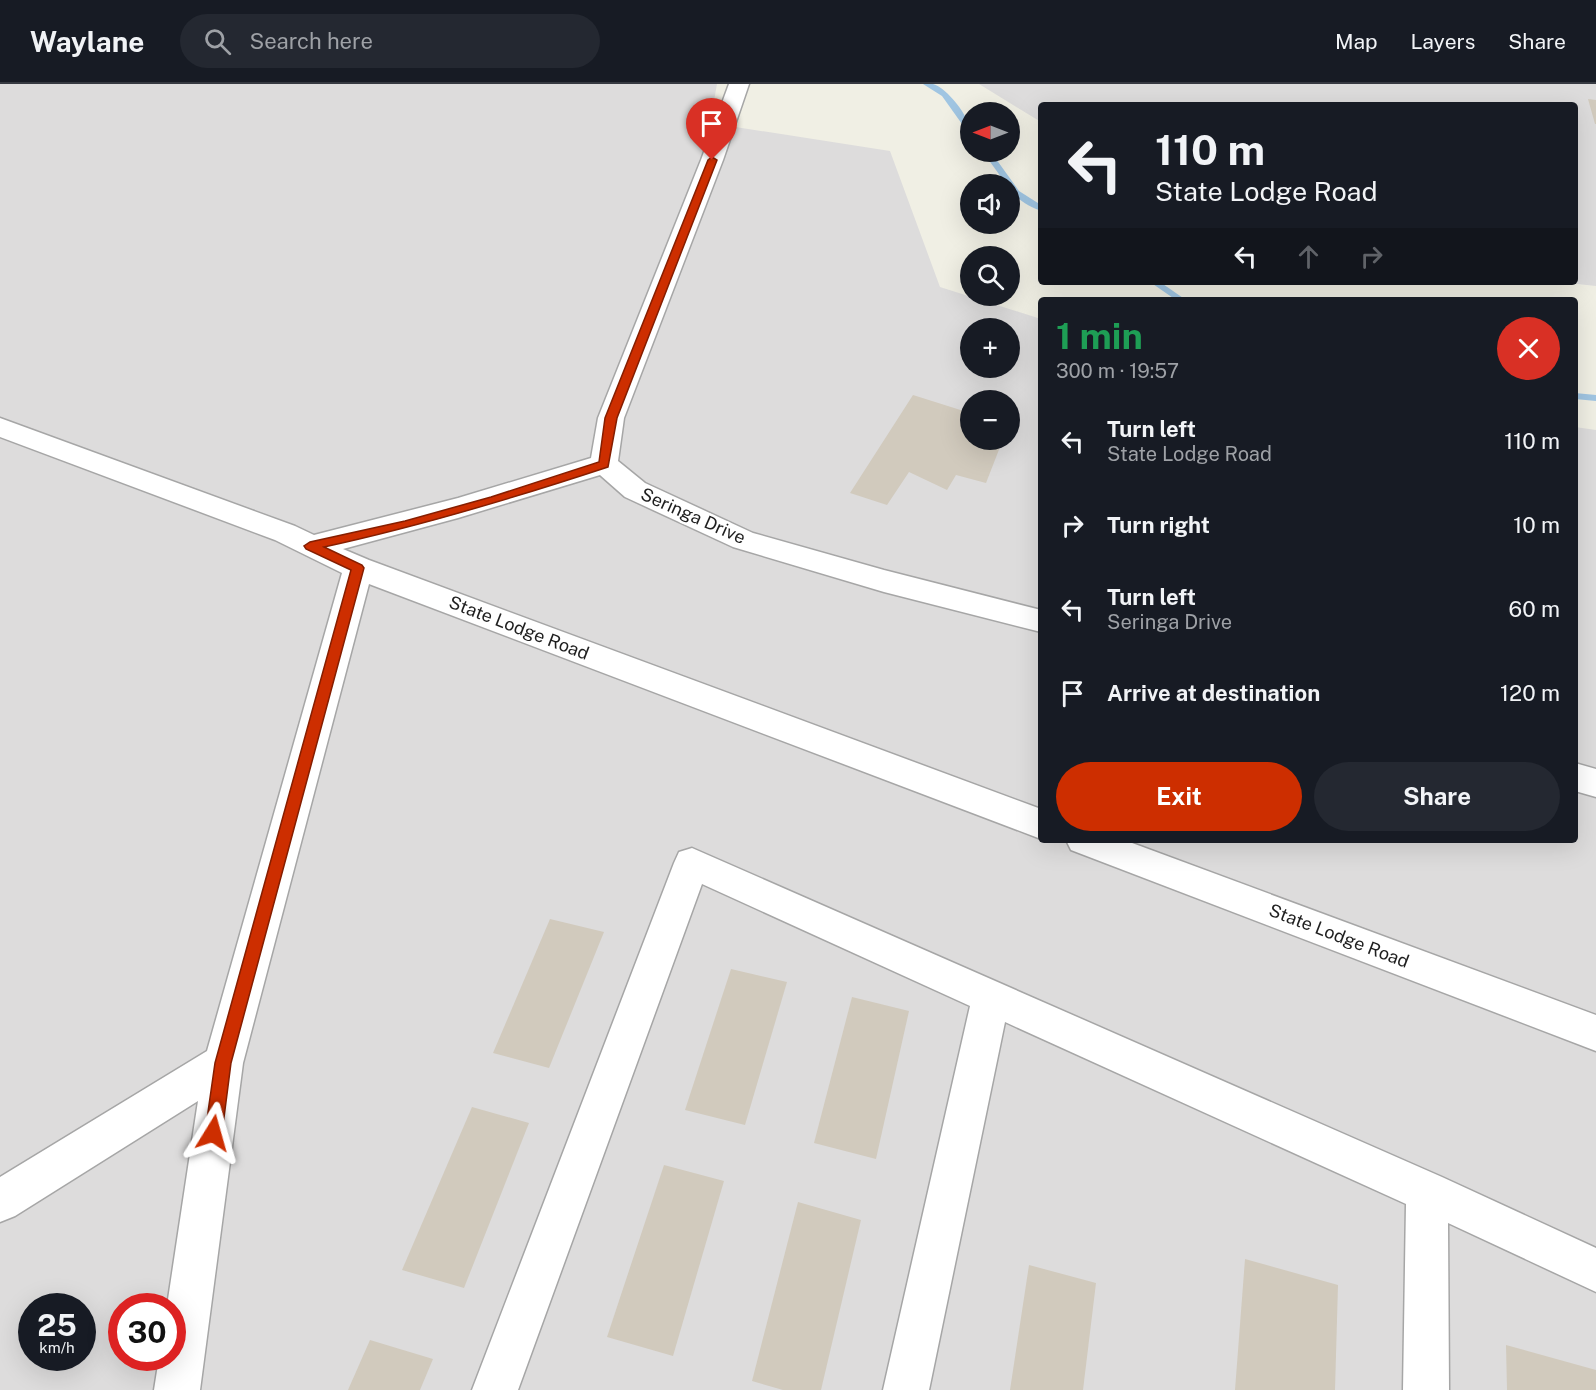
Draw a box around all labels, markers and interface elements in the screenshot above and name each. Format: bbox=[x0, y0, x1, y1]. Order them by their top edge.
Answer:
search box bbox=[180, 14, 600, 68]
text: Waylane bbox=[30, 25, 144, 58]
icon: search bbox=[201, 25, 234, 58]
text: Search here bbox=[249, 28, 373, 54]
text: Map bbox=[1335, 29, 1378, 54]
text: Layers bbox=[1411, 29, 1475, 54]
text: Share bbox=[1508, 29, 1566, 54]
pin bbox=[686, 98, 737, 160]
north arrow bbox=[960, 102, 1020, 162]
map controls bbox=[960, 102, 1020, 450]
icon: arrive bbox=[695, 107, 728, 140]
text: 110 m bbox=[1155, 125, 1265, 174]
icon: left bbox=[1056, 126, 1134, 204]
button: sound bbox=[960, 174, 1020, 234]
text: State Lodge Road bbox=[1155, 175, 1378, 207]
icon: left bbox=[1229, 240, 1262, 273]
icon: ahead bbox=[1292, 240, 1325, 273]
icon: right bbox=[1355, 240, 1388, 273]
button: search bbox=[960, 246, 1020, 306]
text: 1 min bbox=[1056, 315, 1143, 357]
button: close bbox=[1497, 317, 1560, 380]
button: + bbox=[960, 318, 1020, 378]
text: 300 m · 19:57 bbox=[1056, 359, 1179, 383]
button: − bbox=[960, 390, 1020, 450]
text: Turn left bbox=[1107, 416, 1196, 442]
icon: left bbox=[1056, 425, 1089, 458]
text: 110 m bbox=[1504, 428, 1560, 454]
text: State Lodge Road bbox=[1107, 442, 1272, 466]
street label: Seringa Drive bbox=[638, 483, 749, 548]
icon: right bbox=[1056, 509, 1089, 542]
text: Turn right bbox=[1107, 512, 1210, 538]
text: 10 m bbox=[1513, 512, 1560, 538]
text: Turn left bbox=[1107, 584, 1196, 610]
street label: State Lodge Road bbox=[446, 591, 592, 664]
icon: left bbox=[1056, 593, 1089, 626]
text: 60 m bbox=[1509, 596, 1560, 622]
text: Seringa Drive bbox=[1107, 610, 1232, 634]
icon: arrive bbox=[1056, 677, 1089, 710]
text: Arrive at destination bbox=[1107, 680, 1320, 706]
text: 120 m bbox=[1500, 680, 1560, 706]
button: Exit bbox=[1056, 762, 1302, 831]
button: Share bbox=[1314, 762, 1560, 831]
street label: State Lodge Road bbox=[1266, 899, 1412, 972]
position arrow bbox=[181, 1101, 245, 1165]
speed limit sign: 30 bbox=[108, 1293, 186, 1371]
text: 25 bbox=[37, 1307, 77, 1343]
text: km/h bbox=[39, 1339, 75, 1356]

